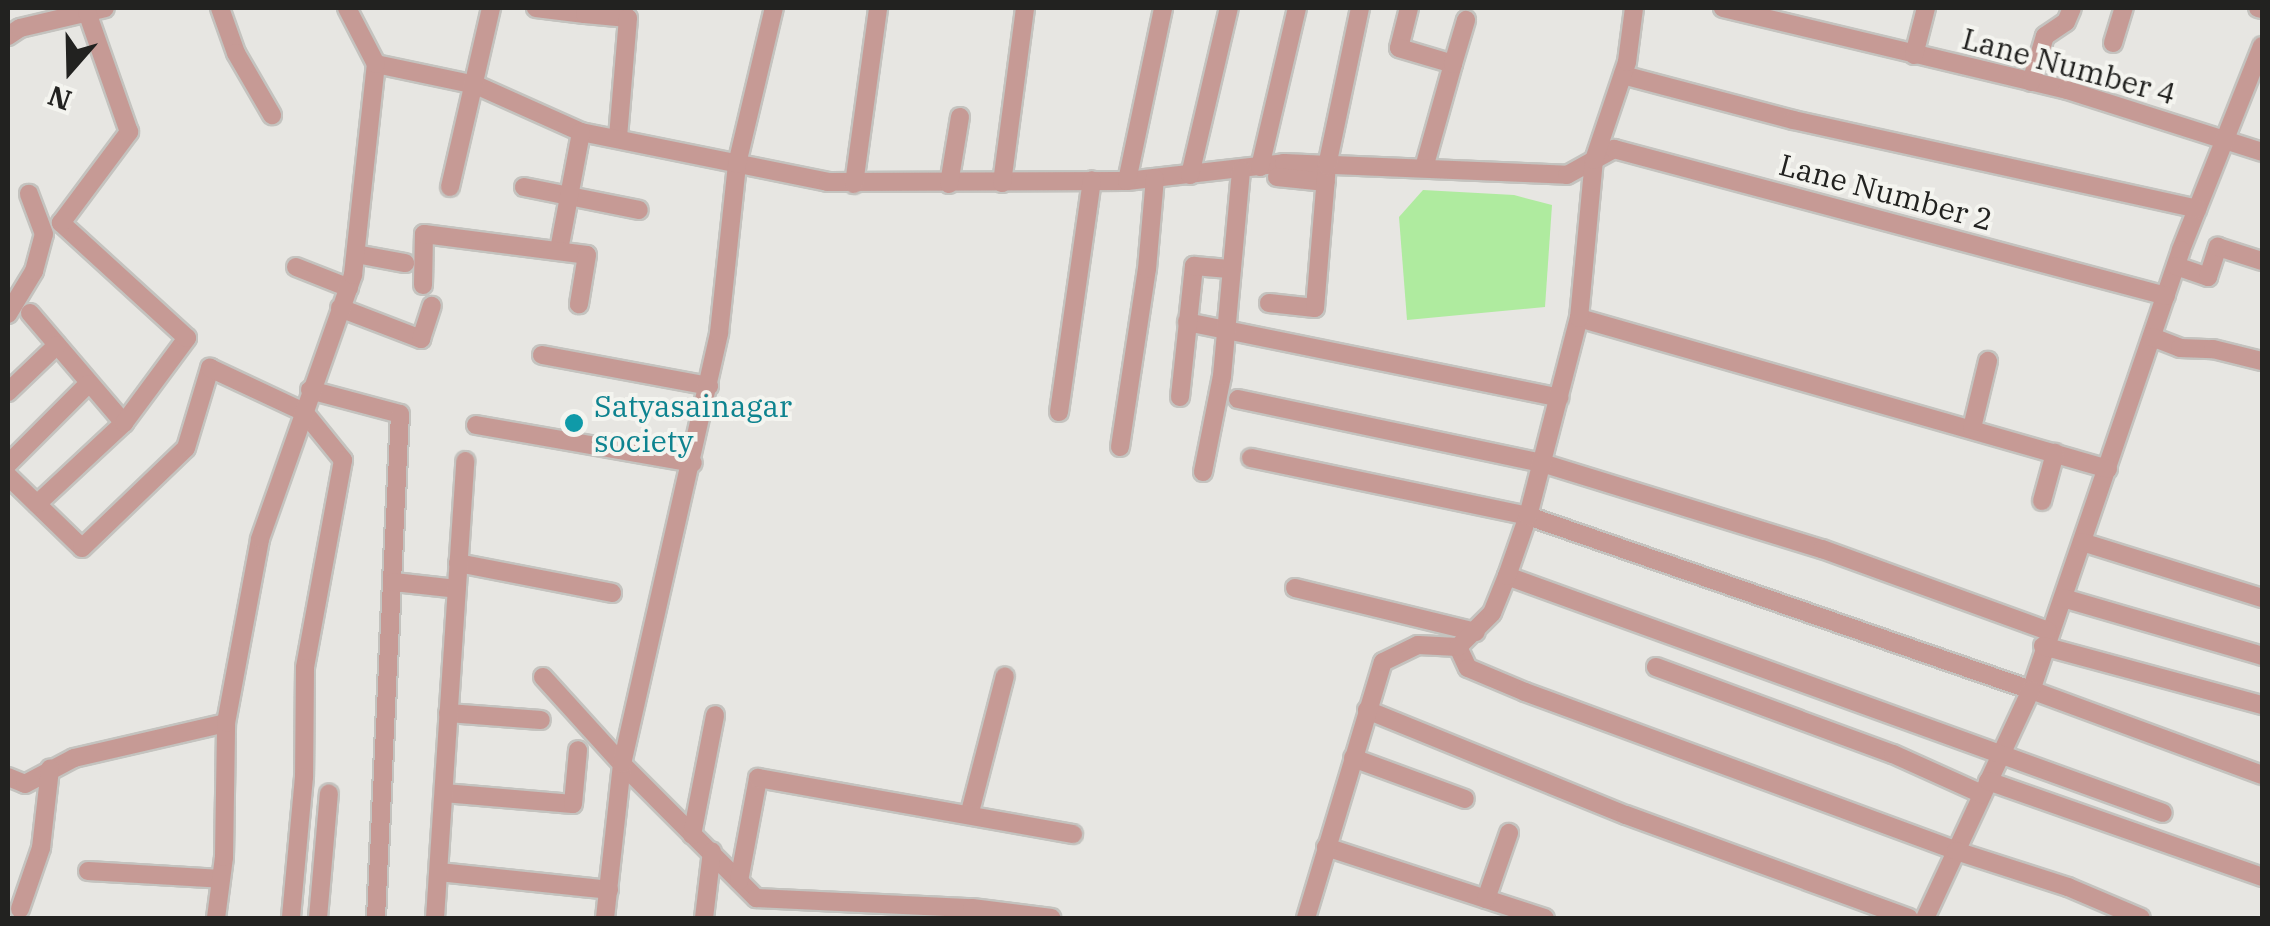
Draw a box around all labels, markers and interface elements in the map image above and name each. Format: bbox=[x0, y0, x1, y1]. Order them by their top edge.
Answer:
north arrow bbox=[20, 20, 120, 120]
street label: Lane Number 4 bbox=[1958, 20, 2180, 112]
text: N bbox=[43, 77, 76, 120]
street label: Lane Number 2 bbox=[1775, 146, 1997, 238]
place label: Satyasainagar society bbox=[594, 388, 792, 458]
marker: Satyasainagar society bbox=[563, 412, 585, 434]

